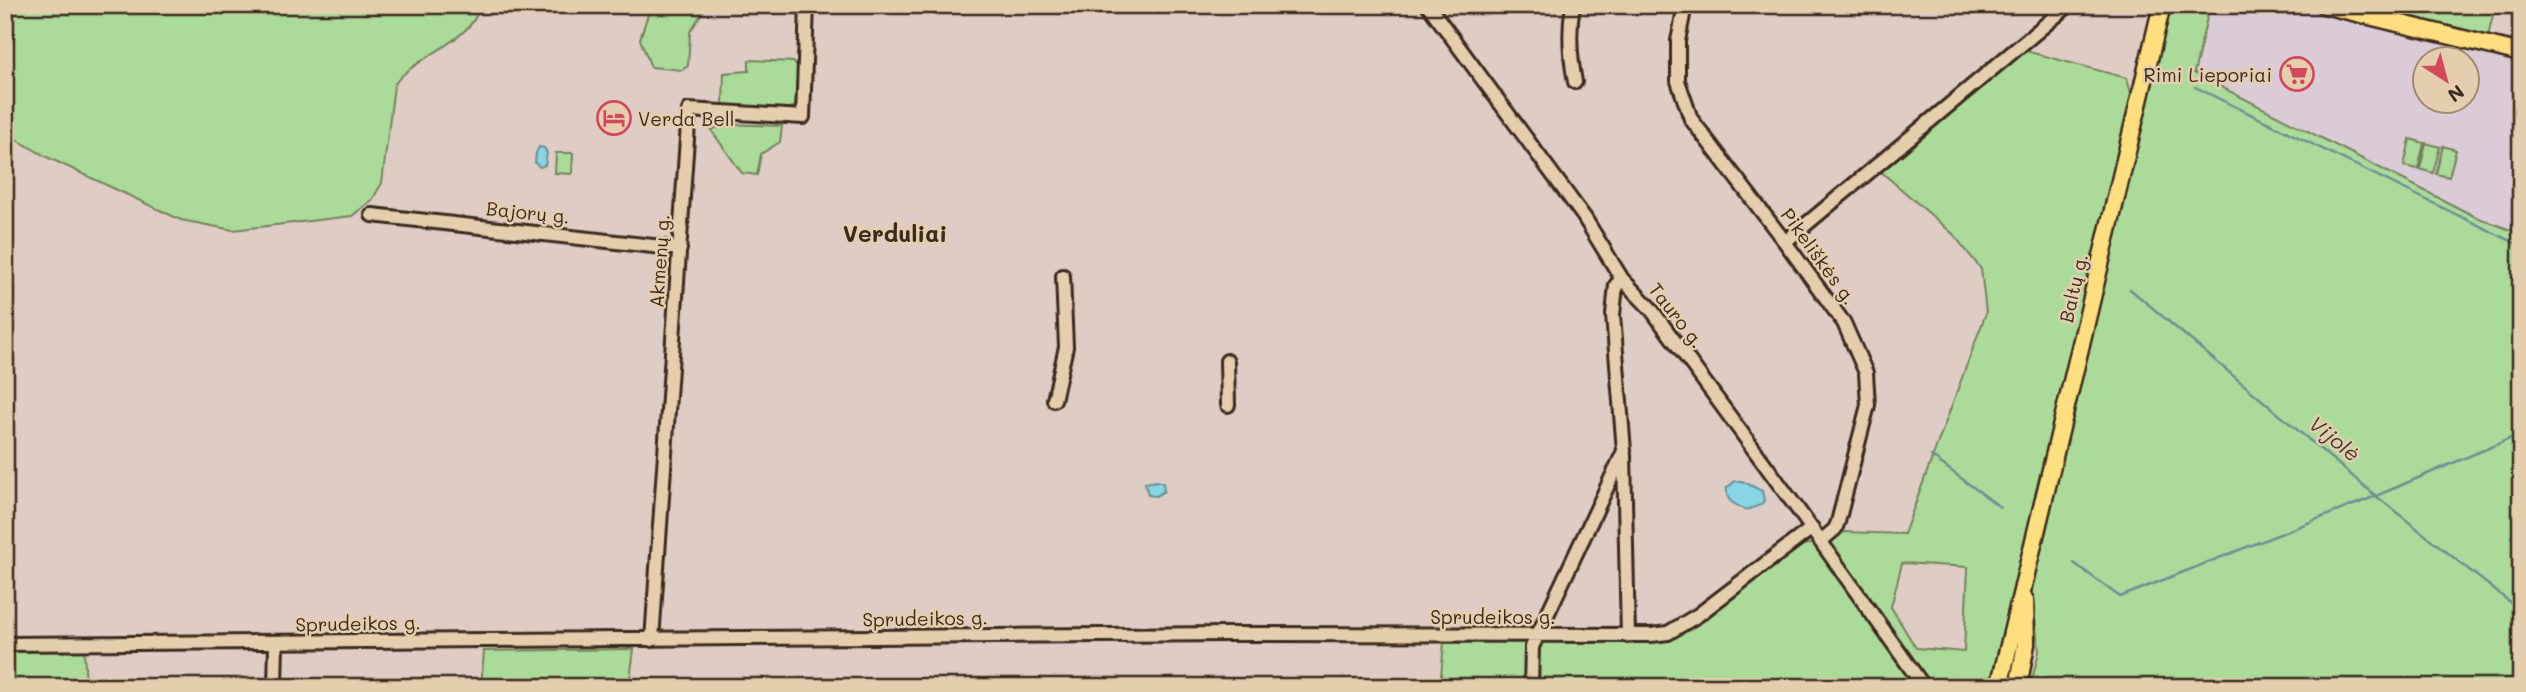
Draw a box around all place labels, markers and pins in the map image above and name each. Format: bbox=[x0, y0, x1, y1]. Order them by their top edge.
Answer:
supermarket icon: Rimi Lieporiai bbox=[2278, 55, 2316, 93]
place label: Rimi Lieporiai bbox=[2143, 62, 2272, 87]
hotel icon: Verda Bell bbox=[595, 99, 633, 137]
place label: Verda Bell bbox=[638, 106, 735, 131]

